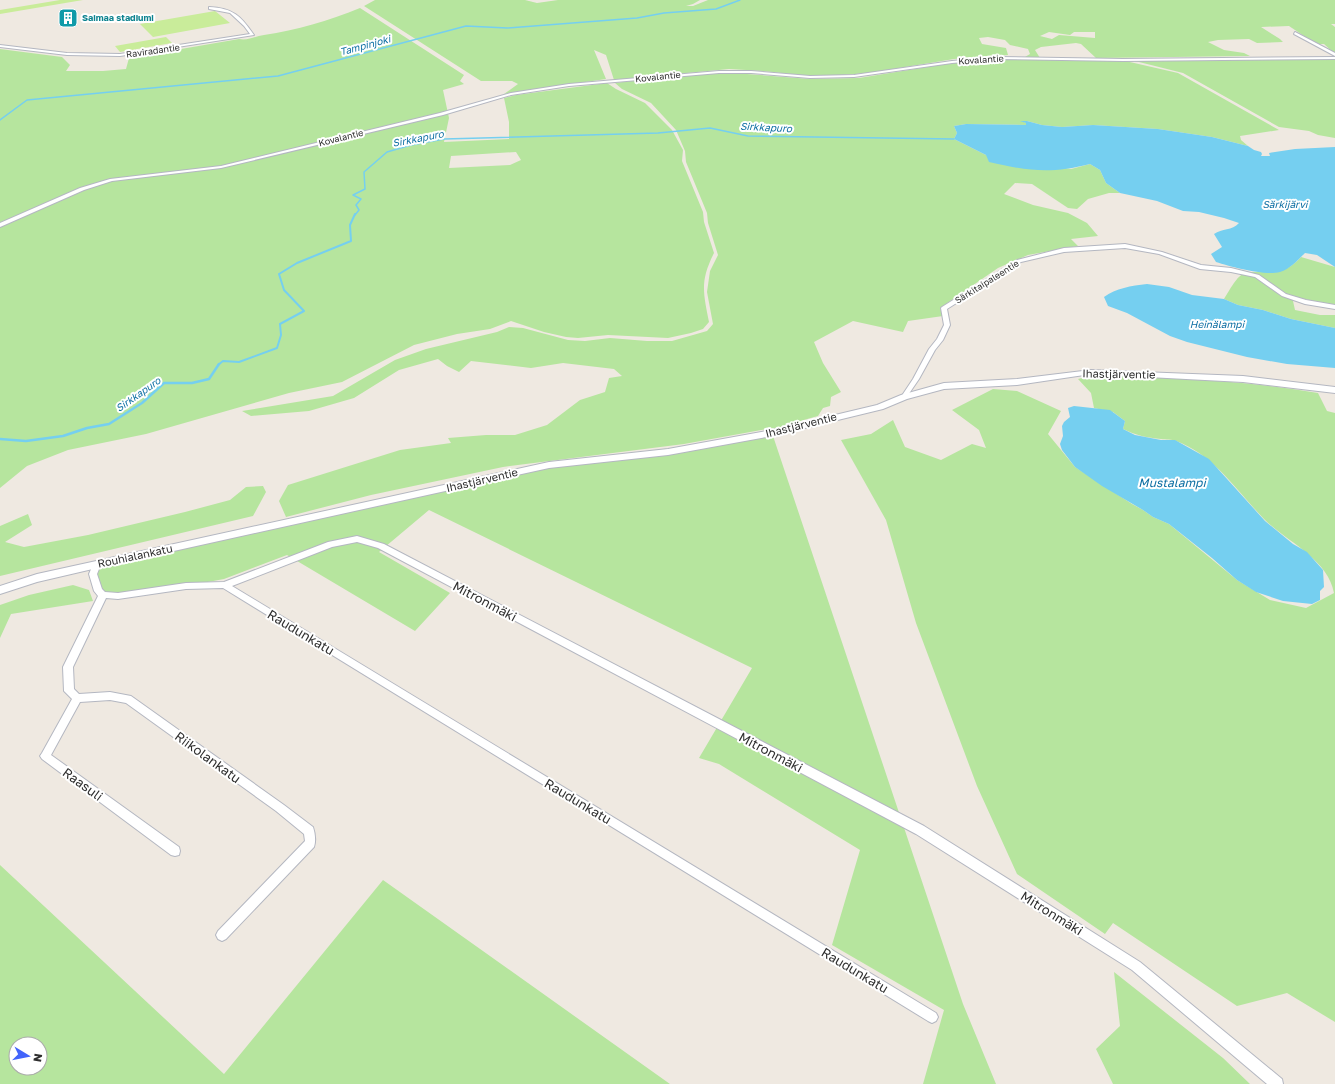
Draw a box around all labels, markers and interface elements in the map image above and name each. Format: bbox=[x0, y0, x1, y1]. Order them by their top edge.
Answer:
building icon: Saimaa stadiumi bbox=[57, 7, 79, 29]
place label: Saimaa stadiumi bbox=[82, 12, 154, 23]
water label: Tampinjoki bbox=[338, 32, 393, 58]
street label: Raviradantie bbox=[125, 41, 181, 60]
street label: Kovalantie bbox=[958, 52, 1004, 67]
street label: Kovalantie bbox=[635, 69, 681, 84]
water label: Sirkkapuro bbox=[740, 120, 793, 134]
street label: Kovalantie bbox=[317, 127, 364, 148]
water label: Sirkkapuro bbox=[391, 127, 446, 149]
water label: Särkijärvi bbox=[1262, 198, 1309, 211]
street label: Särkitaipaleentie bbox=[953, 257, 1021, 306]
water label: Heinälampi bbox=[1190, 318, 1246, 330]
street label: Ihastjärventie bbox=[1082, 366, 1156, 381]
water label: Sirkkapuro bbox=[113, 374, 163, 414]
street label: Ihastjärventie bbox=[764, 409, 838, 440]
street label: Ihastjärventie bbox=[445, 465, 519, 494]
water label: Mustalampi bbox=[1138, 475, 1207, 490]
street label: Rouhialankatu bbox=[96, 541, 174, 570]
street label: Mitronmäki bbox=[450, 577, 520, 625]
street label: Raudunkatu bbox=[265, 606, 337, 658]
street label: Riikolankatu bbox=[172, 728, 244, 786]
street label: Mitronmäki bbox=[736, 728, 806, 776]
street label: Raasuli bbox=[60, 764, 106, 804]
street label: Raudunkatu bbox=[542, 775, 614, 827]
street label: Mitronmäki bbox=[1018, 888, 1086, 938]
street label: Raudunkatu bbox=[819, 944, 891, 996]
north arrow bbox=[8, 1036, 48, 1076]
text: N bbox=[31, 1053, 45, 1063]

